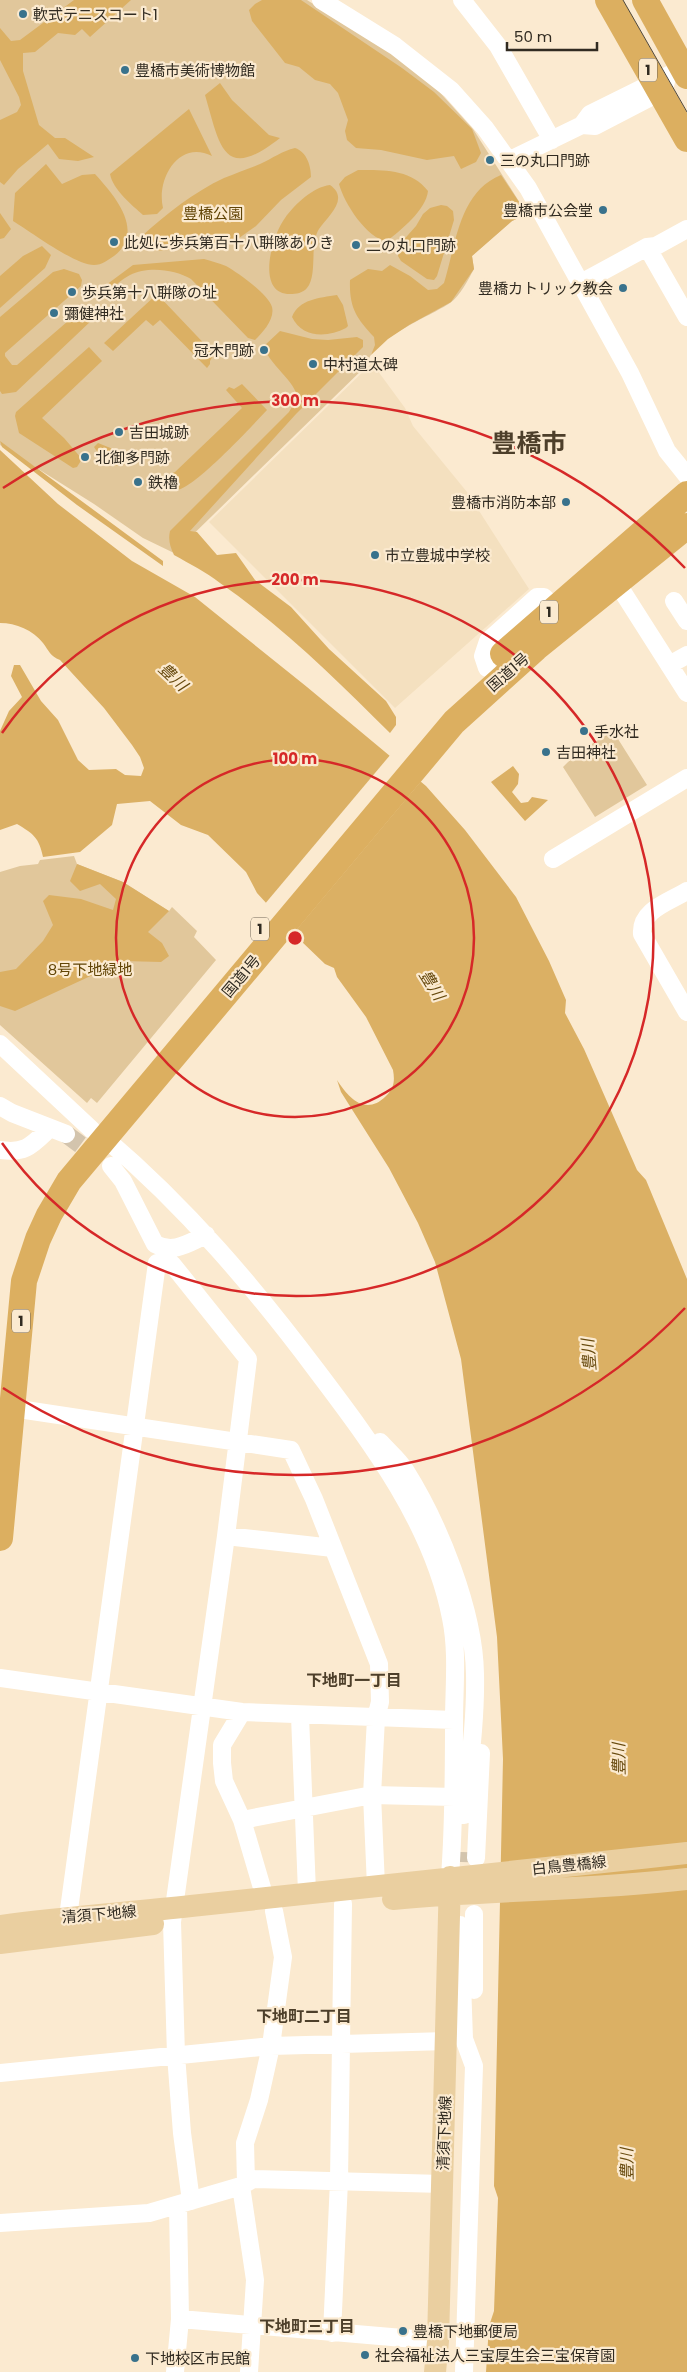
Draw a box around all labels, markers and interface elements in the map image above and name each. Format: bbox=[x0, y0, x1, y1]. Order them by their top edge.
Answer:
place label: 軟式テニスコート1 bbox=[33, 4, 158, 25]
marker: 軟式テニスコート1 bbox=[17, 8, 29, 20]
scale bar bbox=[507, 20, 597, 52]
text: 50 m bbox=[514, 26, 552, 47]
road number: 1 bbox=[639, 58, 657, 82]
place label: 豊橋市美術博物館 bbox=[135, 60, 255, 81]
marker: 豊橋市美術博物館 bbox=[119, 64, 131, 76]
place label: 三の丸口門跡 bbox=[500, 150, 590, 171]
marker: 三の丸口門跡 bbox=[484, 154, 496, 166]
place label: 豊橋市公会堂 bbox=[503, 200, 593, 221]
park label: 豊橋公園 bbox=[183, 203, 243, 224]
marker: 豊橋市公会堂 bbox=[597, 204, 609, 216]
place label: 此処に歩兵第百十八聠隊ありき bbox=[124, 232, 334, 253]
place label: 二の丸口門跡 bbox=[366, 235, 456, 256]
marker: 此処に歩兵第百十八聠隊ありき bbox=[108, 236, 120, 248]
marker: 二の丸口門跡 bbox=[350, 239, 362, 251]
place label: 豊橋カトリック教会 bbox=[478, 278, 613, 299]
place label: 歩兵第十八聠隊の址 bbox=[82, 282, 217, 303]
marker: 豊橋カトリック教会 bbox=[617, 282, 629, 294]
marker: 歩兵第十八聠隊の址 bbox=[66, 286, 78, 298]
place label: 彌健神社 bbox=[64, 303, 124, 324]
marker: 彌健神社 bbox=[48, 307, 60, 319]
place label: 冠木門跡 bbox=[194, 340, 254, 361]
marker: 冠木門跡 bbox=[258, 344, 270, 356]
place label: 中村道太碑 bbox=[323, 354, 398, 375]
marker: 中村道太碑 bbox=[307, 358, 319, 370]
text: 300 m bbox=[271, 390, 319, 411]
place label: 吉田城跡 bbox=[129, 422, 189, 443]
marker: 吉田城跡 bbox=[113, 426, 125, 438]
district label: 豊橋市 bbox=[491, 426, 567, 461]
place label: 北御多門跡 bbox=[95, 447, 170, 468]
marker: 北御多門跡 bbox=[79, 451, 91, 463]
place label: 鉄櫓 bbox=[148, 472, 178, 493]
marker: 鉄櫓 bbox=[132, 476, 144, 488]
place label: 豊橋市消防本部 bbox=[451, 492, 556, 513]
marker: 豊橋市消防本部 bbox=[560, 496, 572, 508]
place label: 市立豊城中学校 bbox=[385, 545, 490, 566]
marker: 市立豊城中学校 bbox=[369, 549, 381, 561]
text: 200 m bbox=[271, 569, 319, 590]
road number: 1 bbox=[540, 600, 558, 624]
street label: 国道1号 bbox=[482, 648, 534, 696]
water label: 豊川 bbox=[153, 658, 194, 698]
place label: 手水社 bbox=[594, 721, 639, 742]
marker: 手水社 bbox=[578, 725, 590, 737]
place label: 吉田神社 bbox=[556, 742, 616, 763]
marker: 吉田神社 bbox=[540, 746, 552, 758]
text: 100 m bbox=[273, 748, 317, 769]
road number: 1 bbox=[251, 918, 269, 941]
centre of rings bbox=[286, 929, 304, 947]
street label: 国道1号 bbox=[217, 950, 265, 1002]
park label: 8号下地緑地 bbox=[48, 959, 132, 980]
water label: 豊川 bbox=[414, 965, 451, 1006]
road number: 1 bbox=[12, 1310, 30, 1332]
water label: 豊川 bbox=[576, 1336, 602, 1372]
district label: 下地町一丁目 bbox=[306, 1669, 402, 1692]
water label: 豊川 bbox=[607, 1741, 631, 1775]
street label: 白鳥豊橋線 bbox=[531, 1851, 607, 1879]
street label: 清須下地線 bbox=[61, 1900, 137, 1928]
district label: 下地町二丁目 bbox=[256, 2005, 352, 2028]
street label: 清須下地線 bbox=[432, 2095, 456, 2171]
water label: 豊川 bbox=[615, 2146, 639, 2180]
district label: 下地町三丁目 bbox=[259, 2315, 355, 2338]
place label: 豊橋下地郵便局 bbox=[413, 2321, 518, 2342]
marker: 豊橋下地郵便局 bbox=[397, 2325, 409, 2337]
place label: 社会福祉法人三宝厚生会三宝保育園 bbox=[375, 2345, 615, 2366]
place label: 下地校区市民館 bbox=[145, 2348, 250, 2369]
marker: 社会福祉法人三宝厚生会三宝保育園 bbox=[359, 2349, 371, 2361]
marker: 下地校区市民館 bbox=[129, 2352, 141, 2364]

